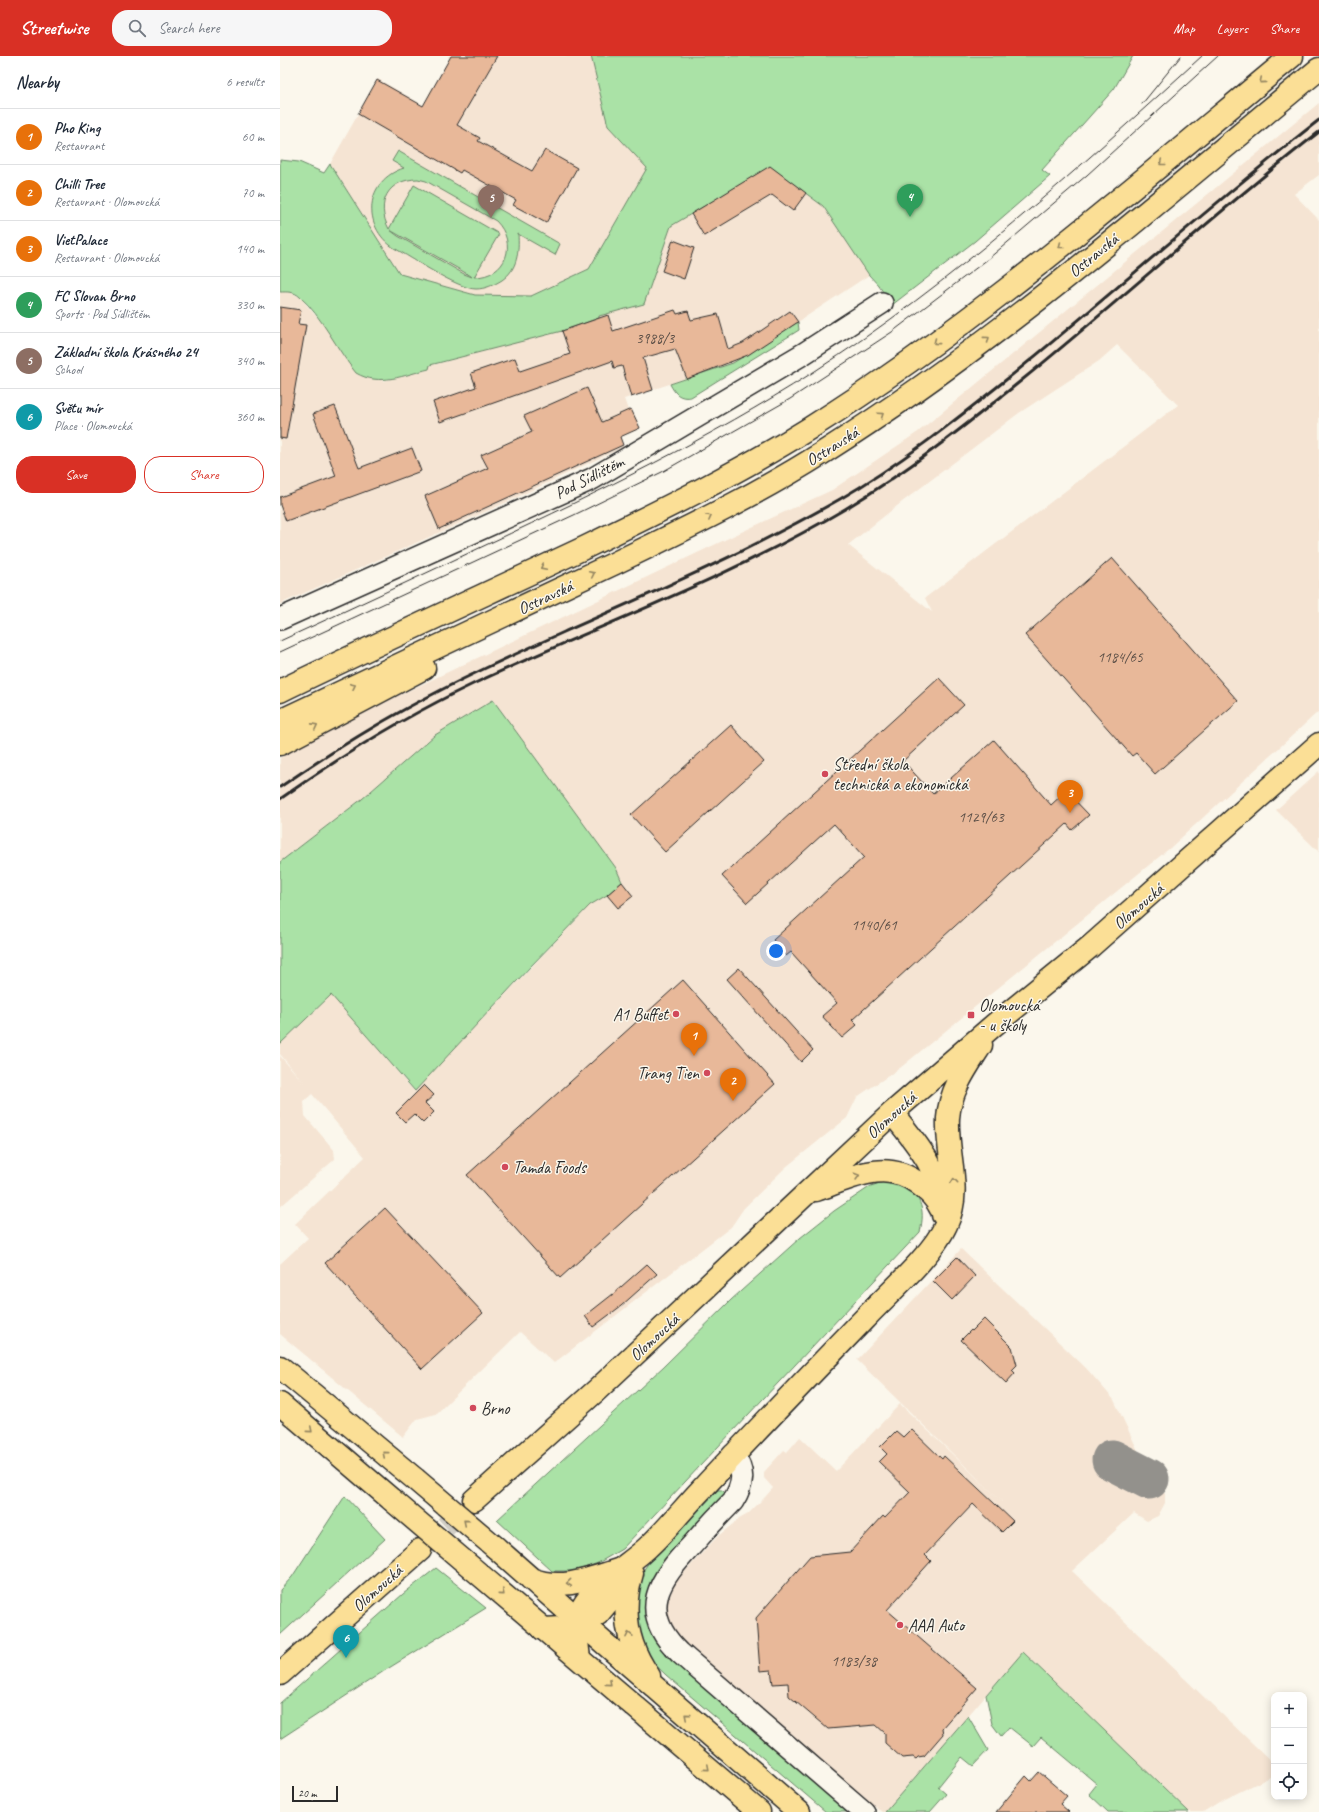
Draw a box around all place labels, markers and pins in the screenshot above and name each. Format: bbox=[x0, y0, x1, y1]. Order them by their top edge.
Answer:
pin: 4 bbox=[897, 184, 923, 217]
pin: 5 bbox=[478, 185, 504, 218]
place label: Střední škola technická a ekonomická bbox=[833, 754, 969, 795]
marker: Střední škola technická a ekonomická bbox=[820, 769, 830, 779]
pin: 3 bbox=[1057, 780, 1083, 813]
place label: Olomoucká - u školy bbox=[979, 995, 1041, 1036]
place label: A1 Buffet bbox=[613, 1004, 670, 1025]
marker: A1 Buffet bbox=[671, 1009, 681, 1019]
marker: Olomoucká - u školy bbox=[966, 1010, 976, 1020]
pin: 1 bbox=[681, 1023, 707, 1056]
place label: Trang Tien bbox=[637, 1063, 700, 1084]
marker: Trang Tien bbox=[702, 1068, 712, 1078]
pin: 2 bbox=[720, 1068, 746, 1101]
place label: Tamda Foods bbox=[513, 1157, 588, 1178]
marker: Tamda Foods bbox=[500, 1162, 510, 1172]
place label: Brno bbox=[481, 1398, 511, 1419]
marker: Brno bbox=[468, 1403, 478, 1413]
place label: AAA Auto bbox=[908, 1615, 966, 1636]
marker: AAA Auto bbox=[895, 1620, 905, 1630]
pin: 6 bbox=[333, 1625, 359, 1658]

